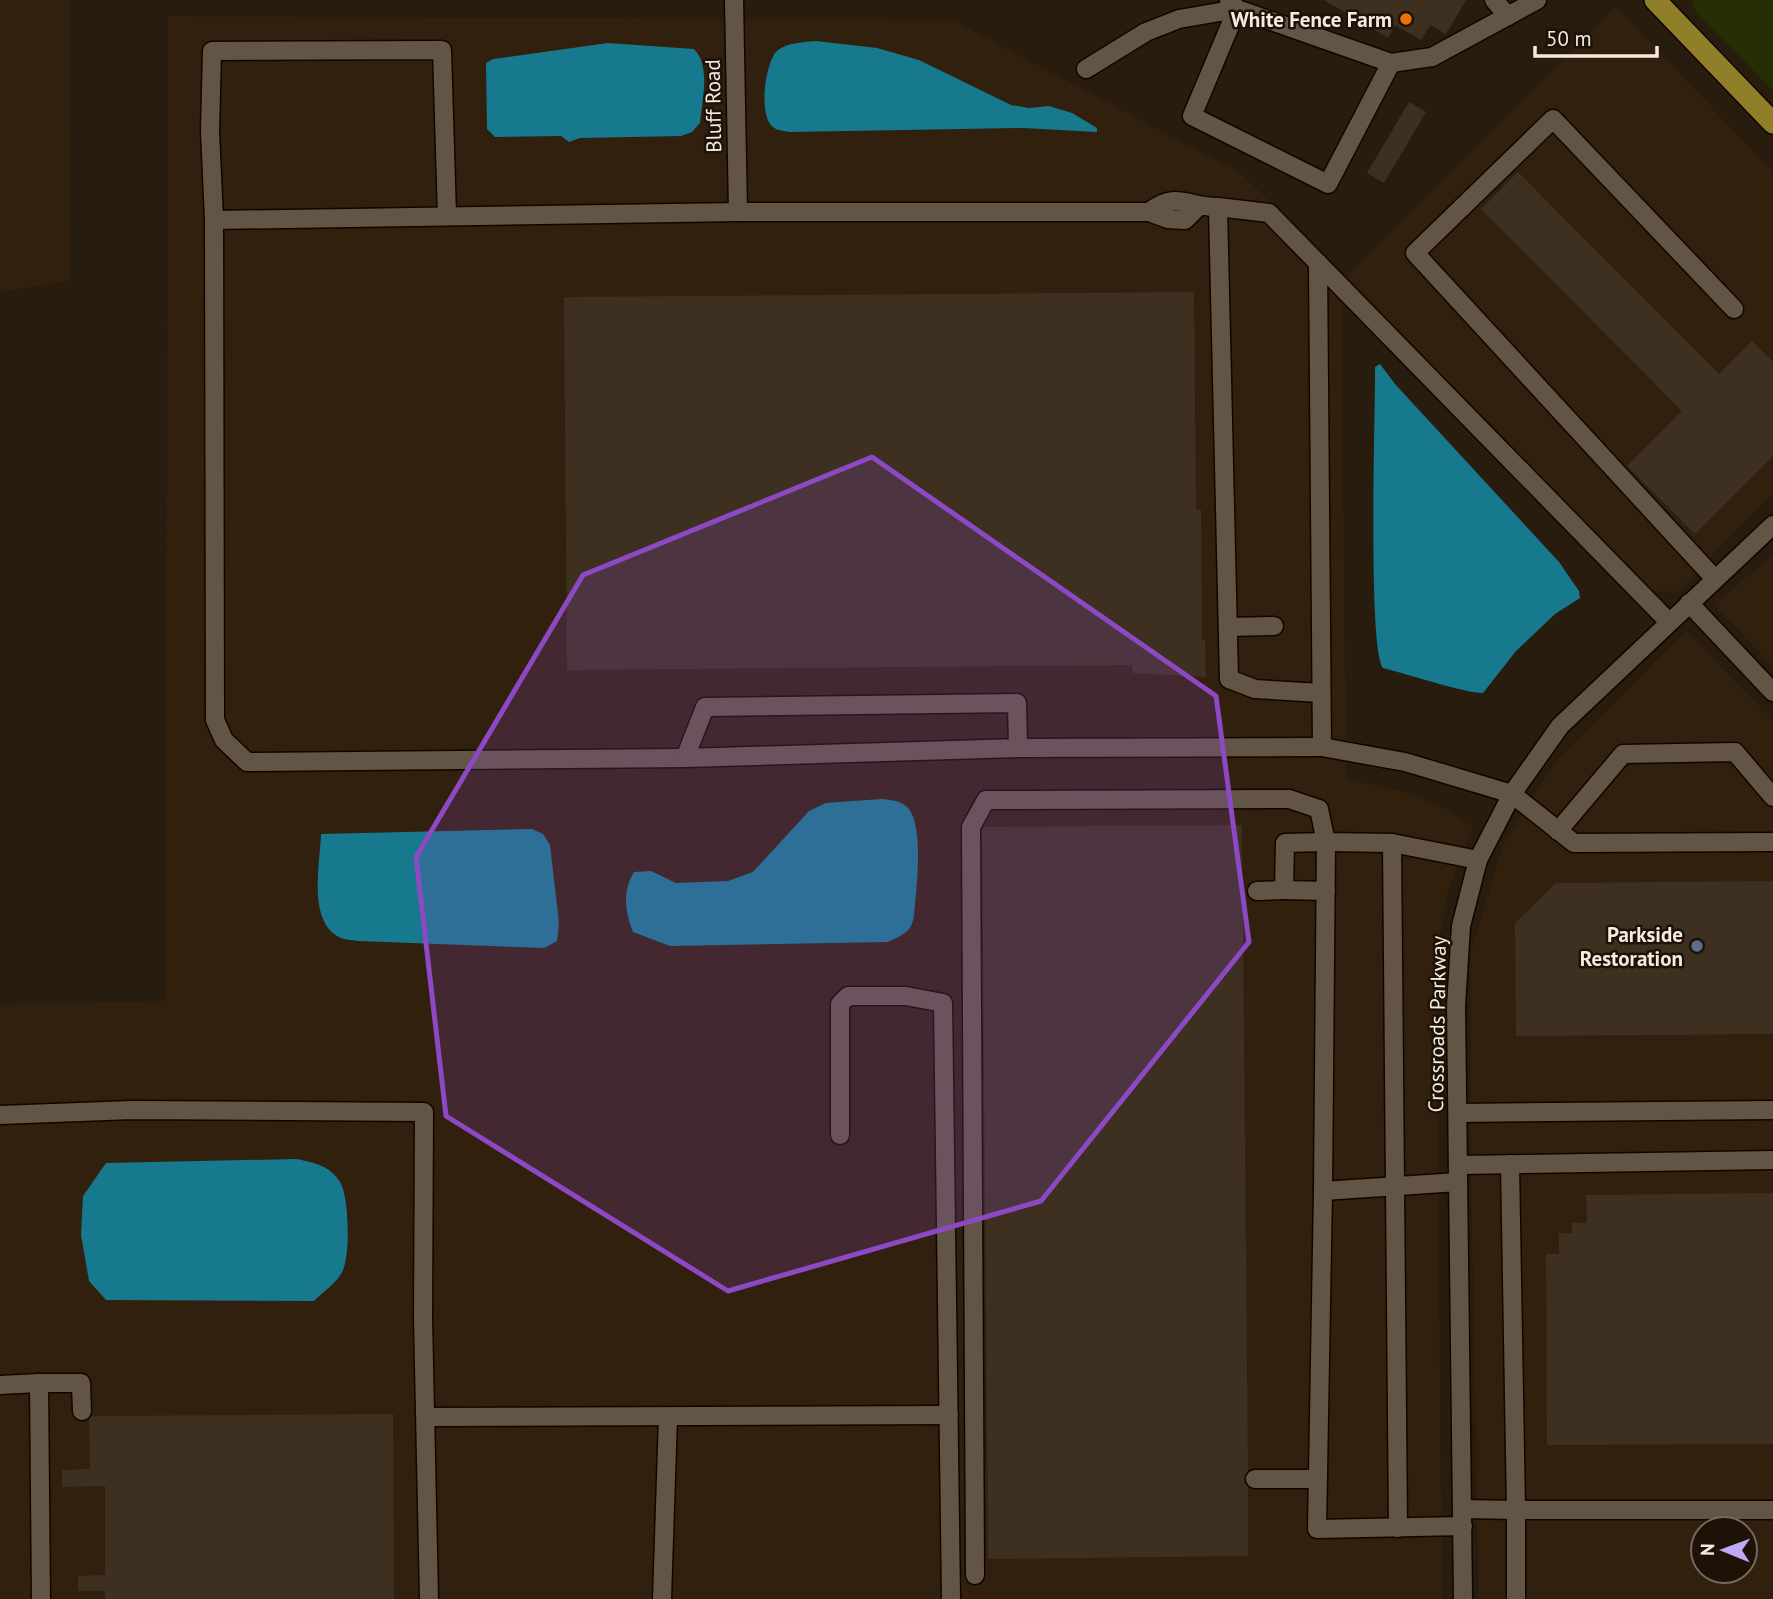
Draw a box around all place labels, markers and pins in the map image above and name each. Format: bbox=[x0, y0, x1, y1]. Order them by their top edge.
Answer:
place label: White Fence Farm bbox=[1231, 6, 1392, 33]
marker: White Fence Farm bbox=[1398, 11, 1414, 27]
place label: Parkside Restoration bbox=[1580, 921, 1683, 972]
marker: Parkside Restoration bbox=[1689, 938, 1705, 954]

